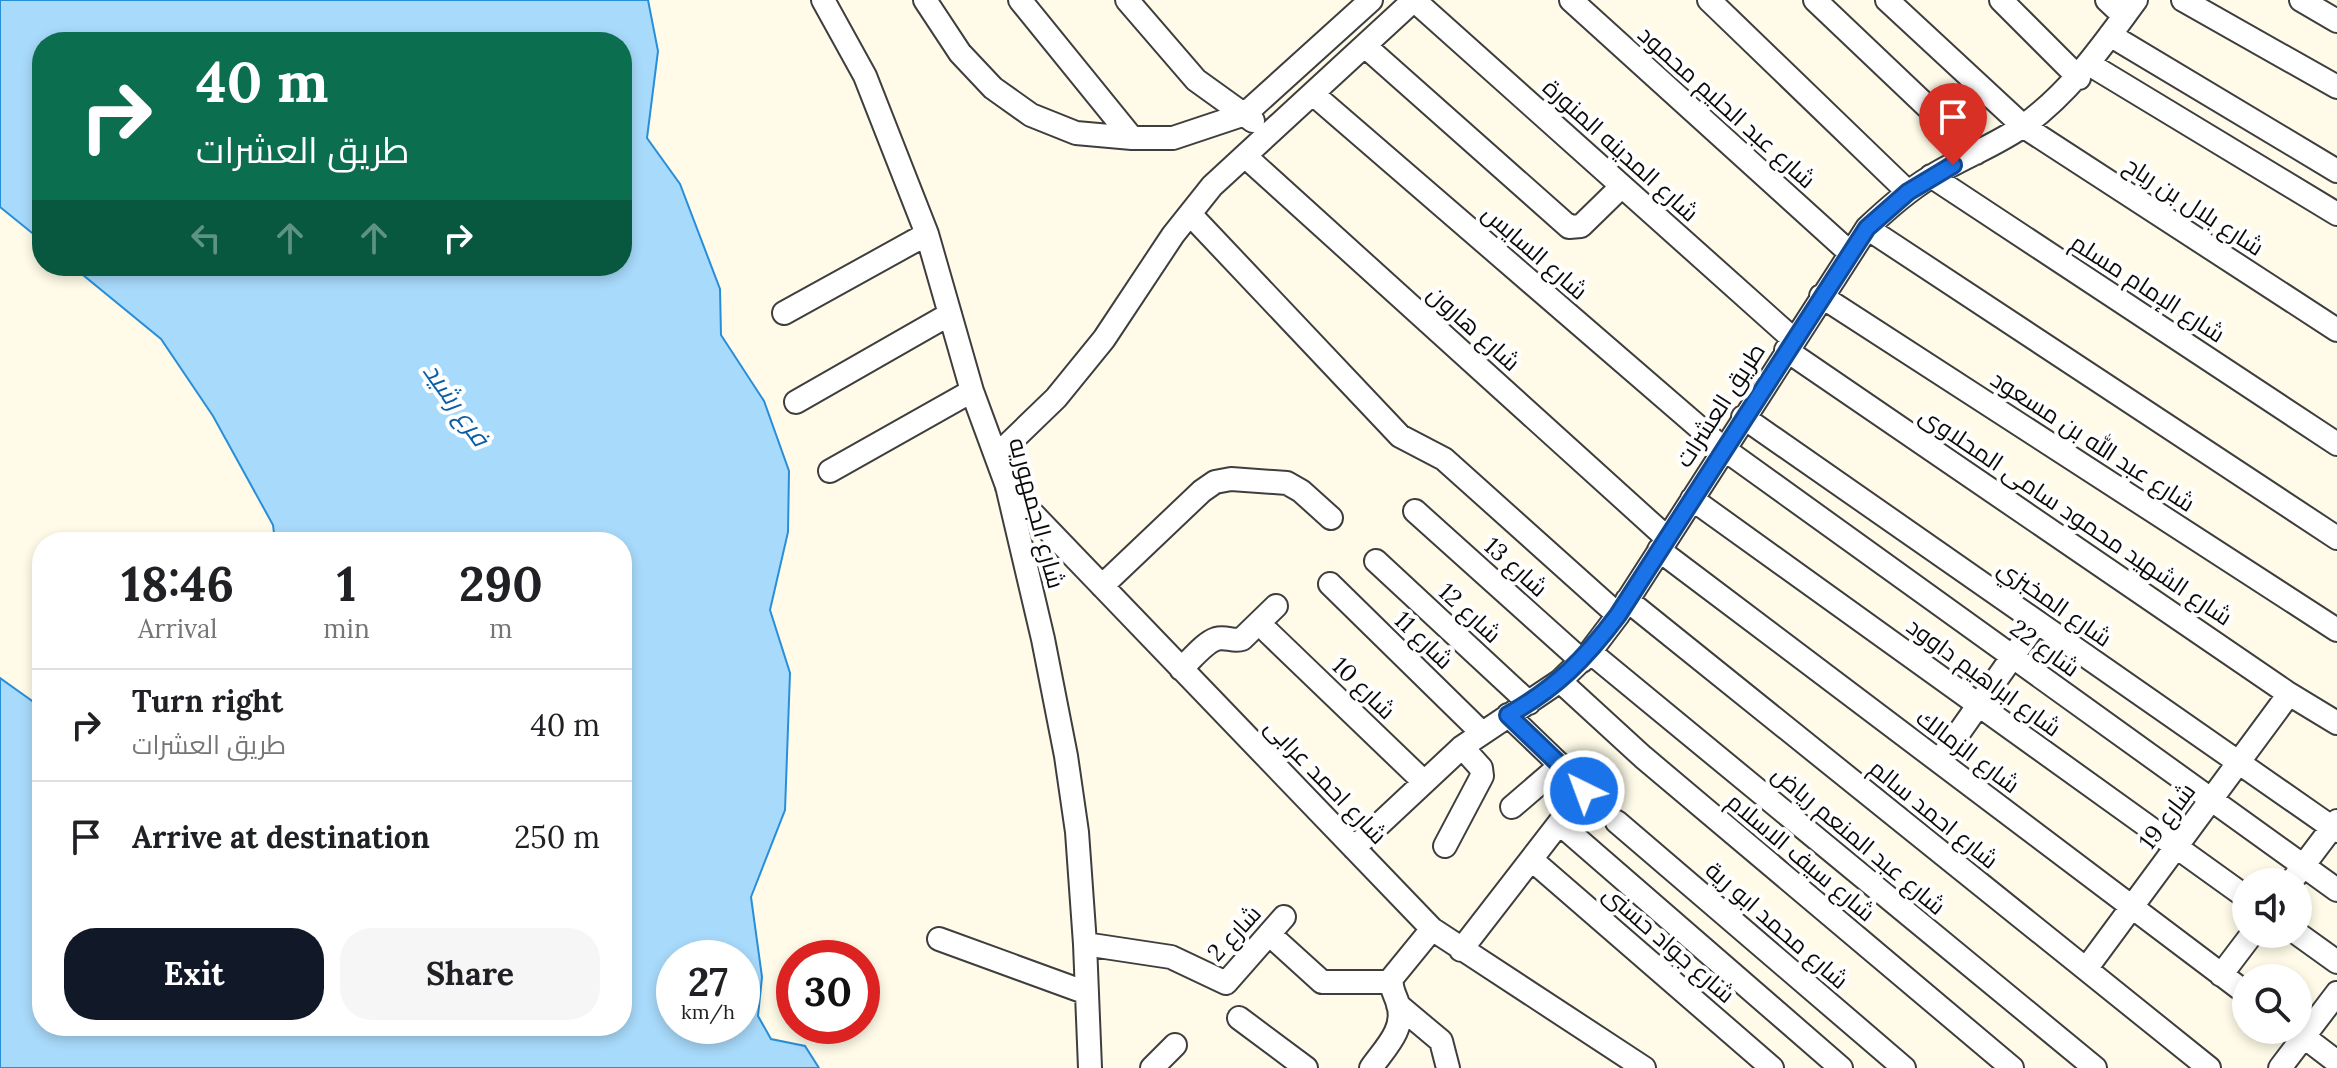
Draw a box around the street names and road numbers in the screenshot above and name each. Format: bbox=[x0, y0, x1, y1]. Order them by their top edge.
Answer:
street label: شارع عبد الحليم محمود bbox=[1631, 19, 1822, 196]
street label: شارع المدينه المنورة bbox=[1536, 72, 1705, 229]
street label: شارع بلال بن رباح bbox=[2118, 149, 2270, 264]
street label: شارع السايس bbox=[1475, 198, 1594, 307]
street label: شارع الإمام مسلم bbox=[2064, 227, 2231, 350]
street label: شارع هارون bbox=[1420, 278, 1527, 379]
street label: طريق العشرات bbox=[1668, 337, 1772, 473]
street label: شارع عبد الله بن مسعود bbox=[1984, 363, 2201, 520]
street label: شارع الشهيد محمود سامى المحلاوى bbox=[1913, 400, 2238, 633]
street label: شارع الجمهوريه bbox=[1001, 434, 1072, 592]
street label: شارع 13 bbox=[1477, 530, 1554, 604]
street label: شارع المخبزي bbox=[1990, 552, 2118, 656]
street label: شارع 12 bbox=[1432, 576, 1508, 650]
street label: شارع 11 bbox=[1387, 604, 1460, 676]
street label: شارع ابراهيم داوود bbox=[1900, 611, 2067, 744]
street label: شارع 22 bbox=[2004, 612, 2086, 684]
street label: شارع 10 bbox=[1325, 650, 1402, 726]
street label: شارع الزمالك bbox=[1909, 702, 2026, 801]
street label: شارع احمد عرابى bbox=[1257, 711, 1394, 851]
street label: شارع احمد سالم bbox=[1863, 752, 2005, 876]
street label: شارع عبد المنعم رياض bbox=[1765, 758, 1952, 922]
street label: شارع 19 bbox=[2132, 777, 2203, 856]
street label: شارع سيف الاسلام bbox=[1720, 786, 1882, 929]
street label: شارع محمد ابو رية bbox=[1698, 854, 1855, 996]
street label: شارع جواد حسنى bbox=[1596, 878, 1741, 1011]
street label: شارع 2 bbox=[1200, 898, 1268, 968]

